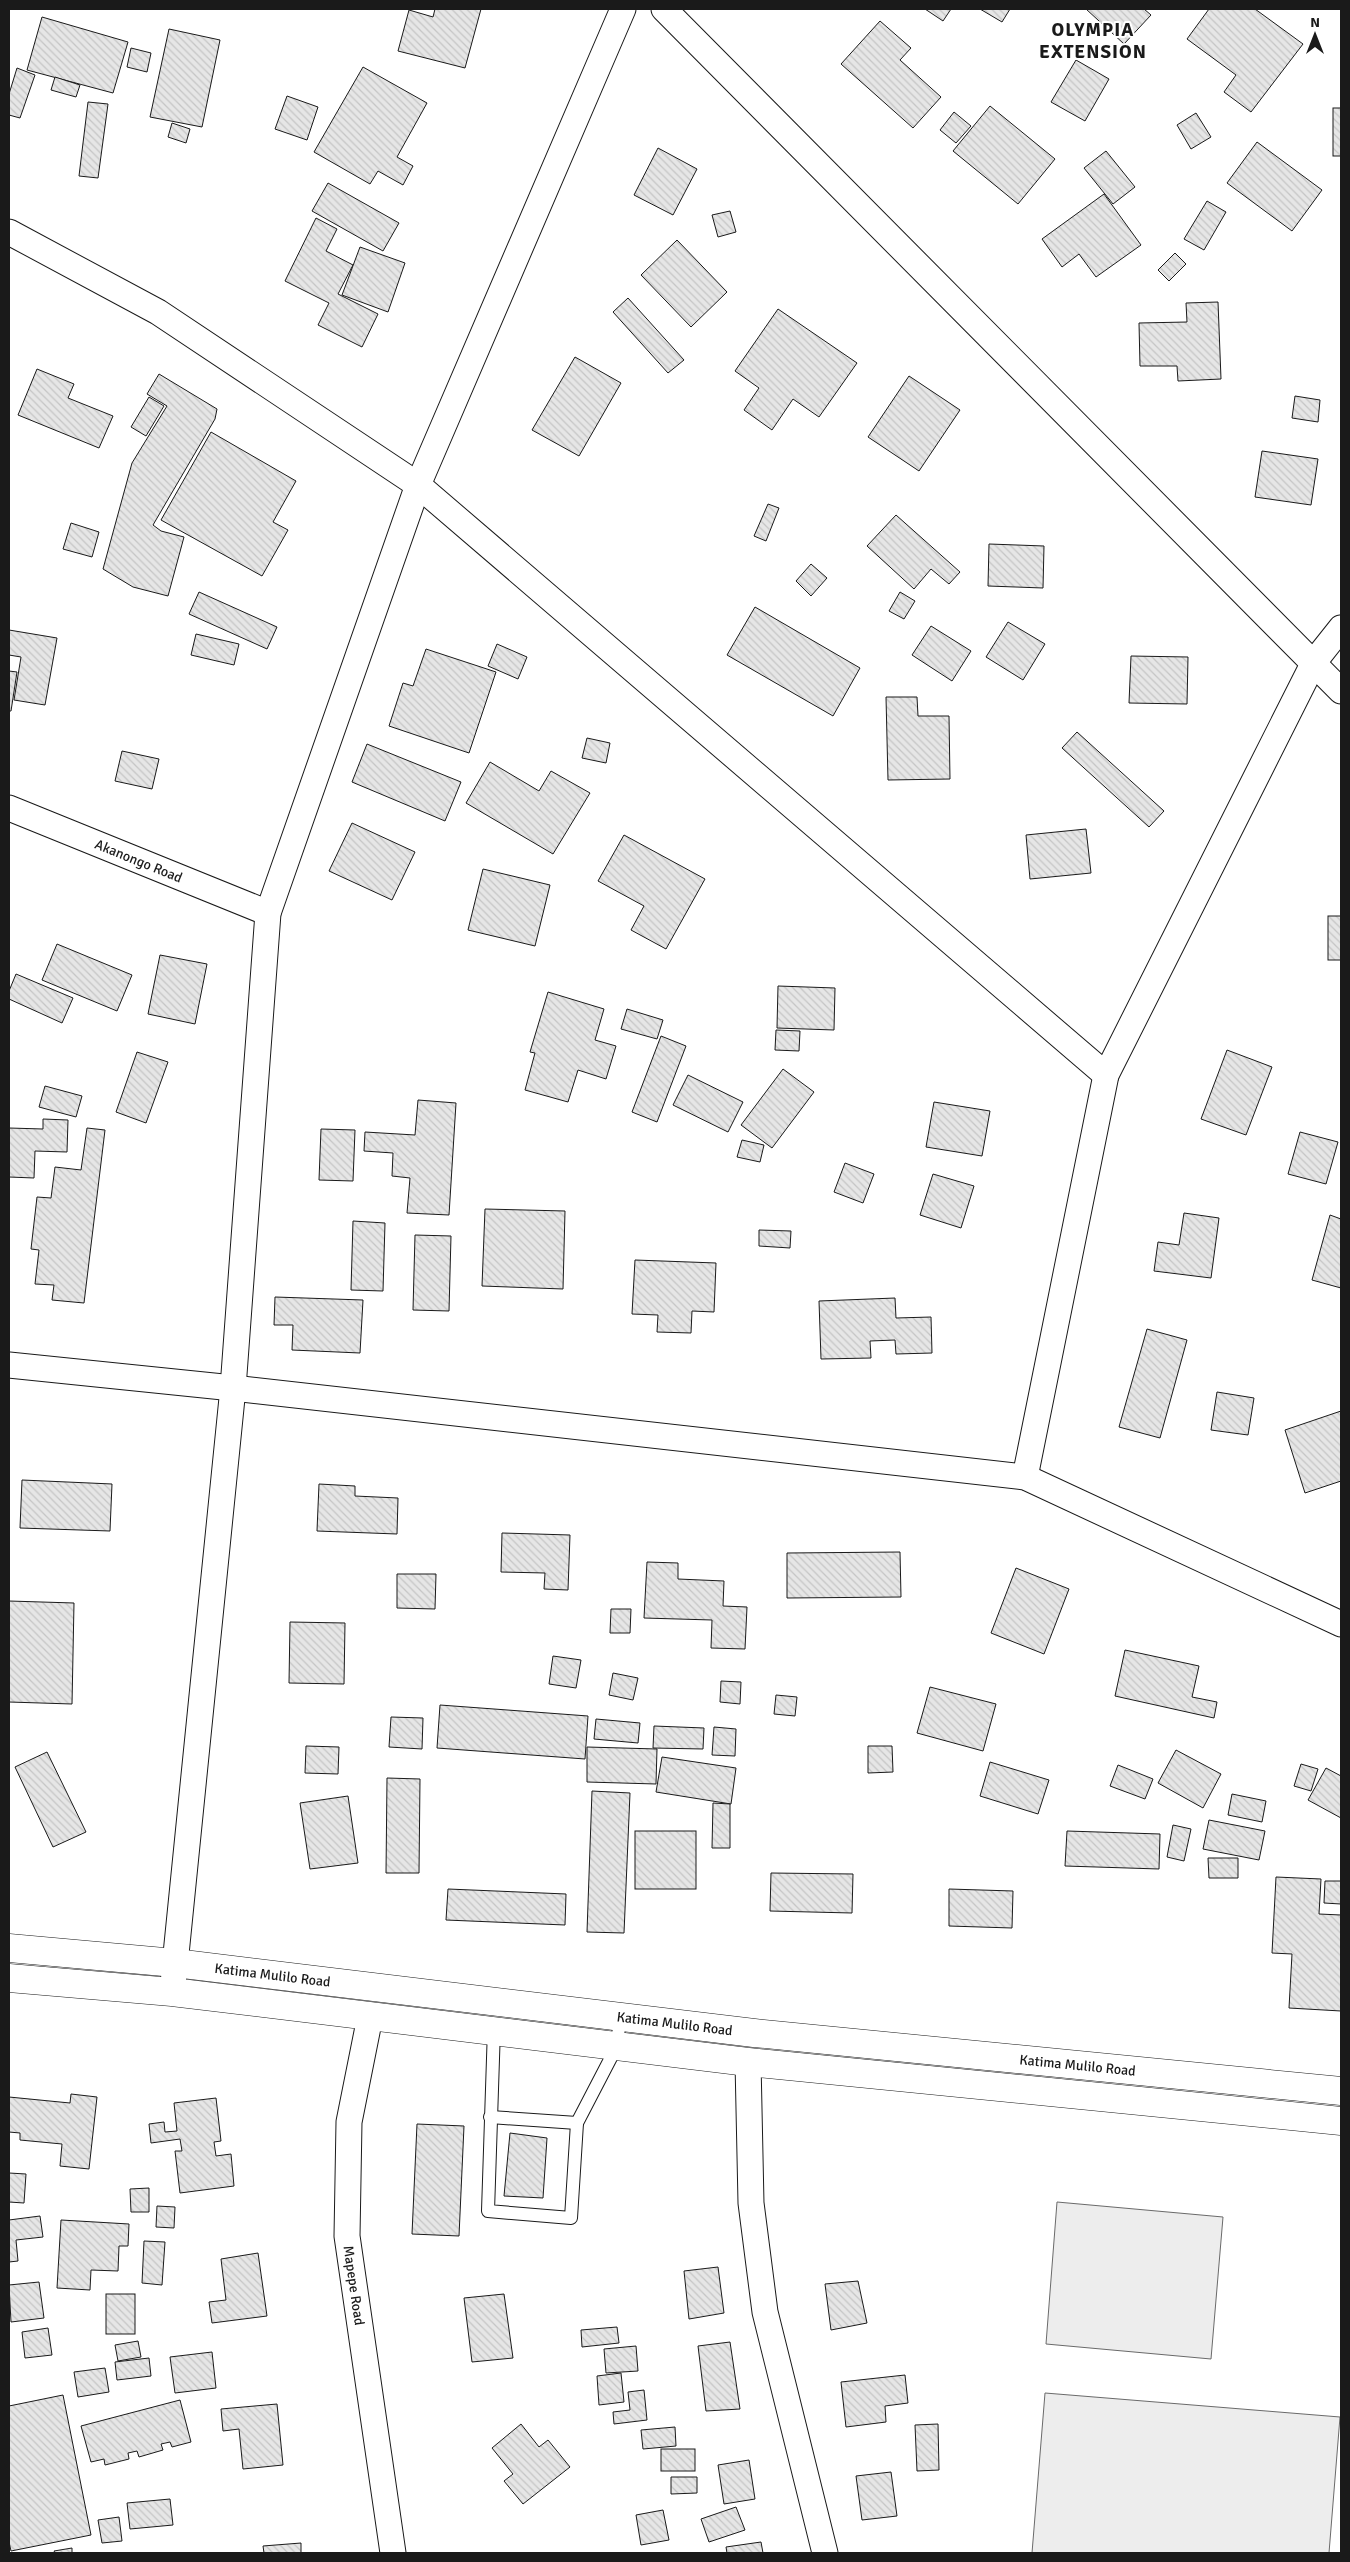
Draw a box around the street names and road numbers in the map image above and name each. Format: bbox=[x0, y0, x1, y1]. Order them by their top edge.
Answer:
street label: Akanongo Road bbox=[92, 835, 185, 886]
street label: Katima Mulilo Road bbox=[214, 1959, 332, 1990]
street label: Katima Mulilo Road bbox=[616, 2008, 734, 2039]
street label: Katima Mulilo Road bbox=[1019, 2051, 1136, 2079]
street label: Mapepe Road bbox=[340, 2244, 368, 2326]

